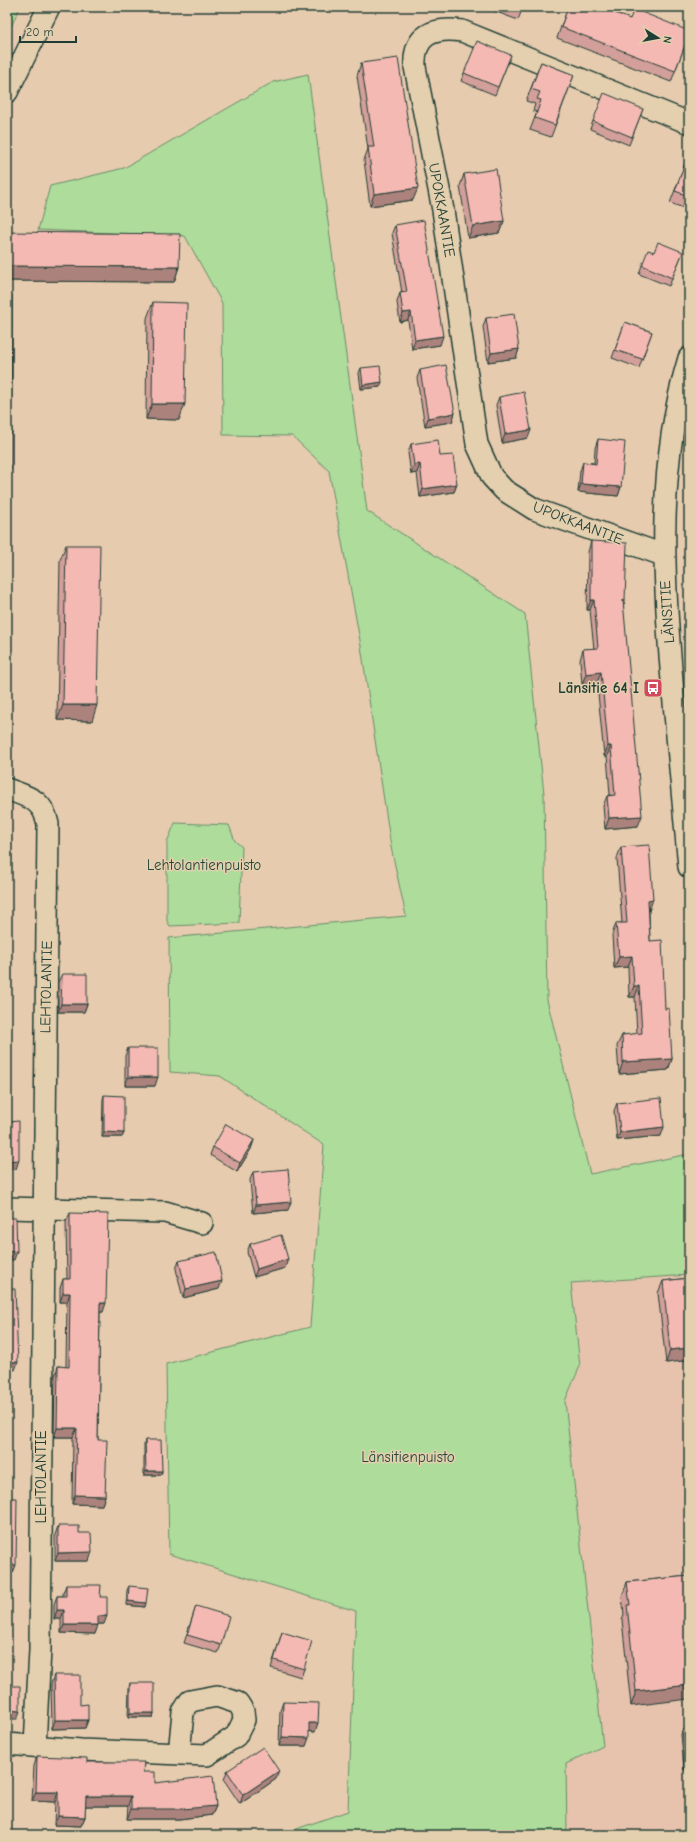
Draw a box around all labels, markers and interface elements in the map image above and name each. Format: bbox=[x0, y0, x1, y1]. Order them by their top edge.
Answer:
scale bar bbox=[20, 18, 76, 44]
north arrow bbox=[638, 18, 678, 58]
text: 20 m bbox=[26, 25, 54, 39]
text: N bbox=[660, 35, 674, 45]
street label: UPOKKAANTIE bbox=[425, 162, 459, 258]
street label: UPOKKAANTIE bbox=[530, 498, 626, 548]
street label: LÄNSITIE bbox=[656, 580, 678, 644]
bus stop icon: Länsitie 64 I bbox=[642, 677, 664, 699]
place label: Länsitie 64 I bbox=[558, 679, 639, 697]
park label: Lehtolantienpuisto bbox=[147, 856, 261, 874]
street label: LEHTOLANTIE bbox=[36, 940, 56, 1034]
street label: LEHTOLANTIE bbox=[32, 1431, 50, 1523]
park label: Länsitienpuisto bbox=[361, 1448, 455, 1466]

